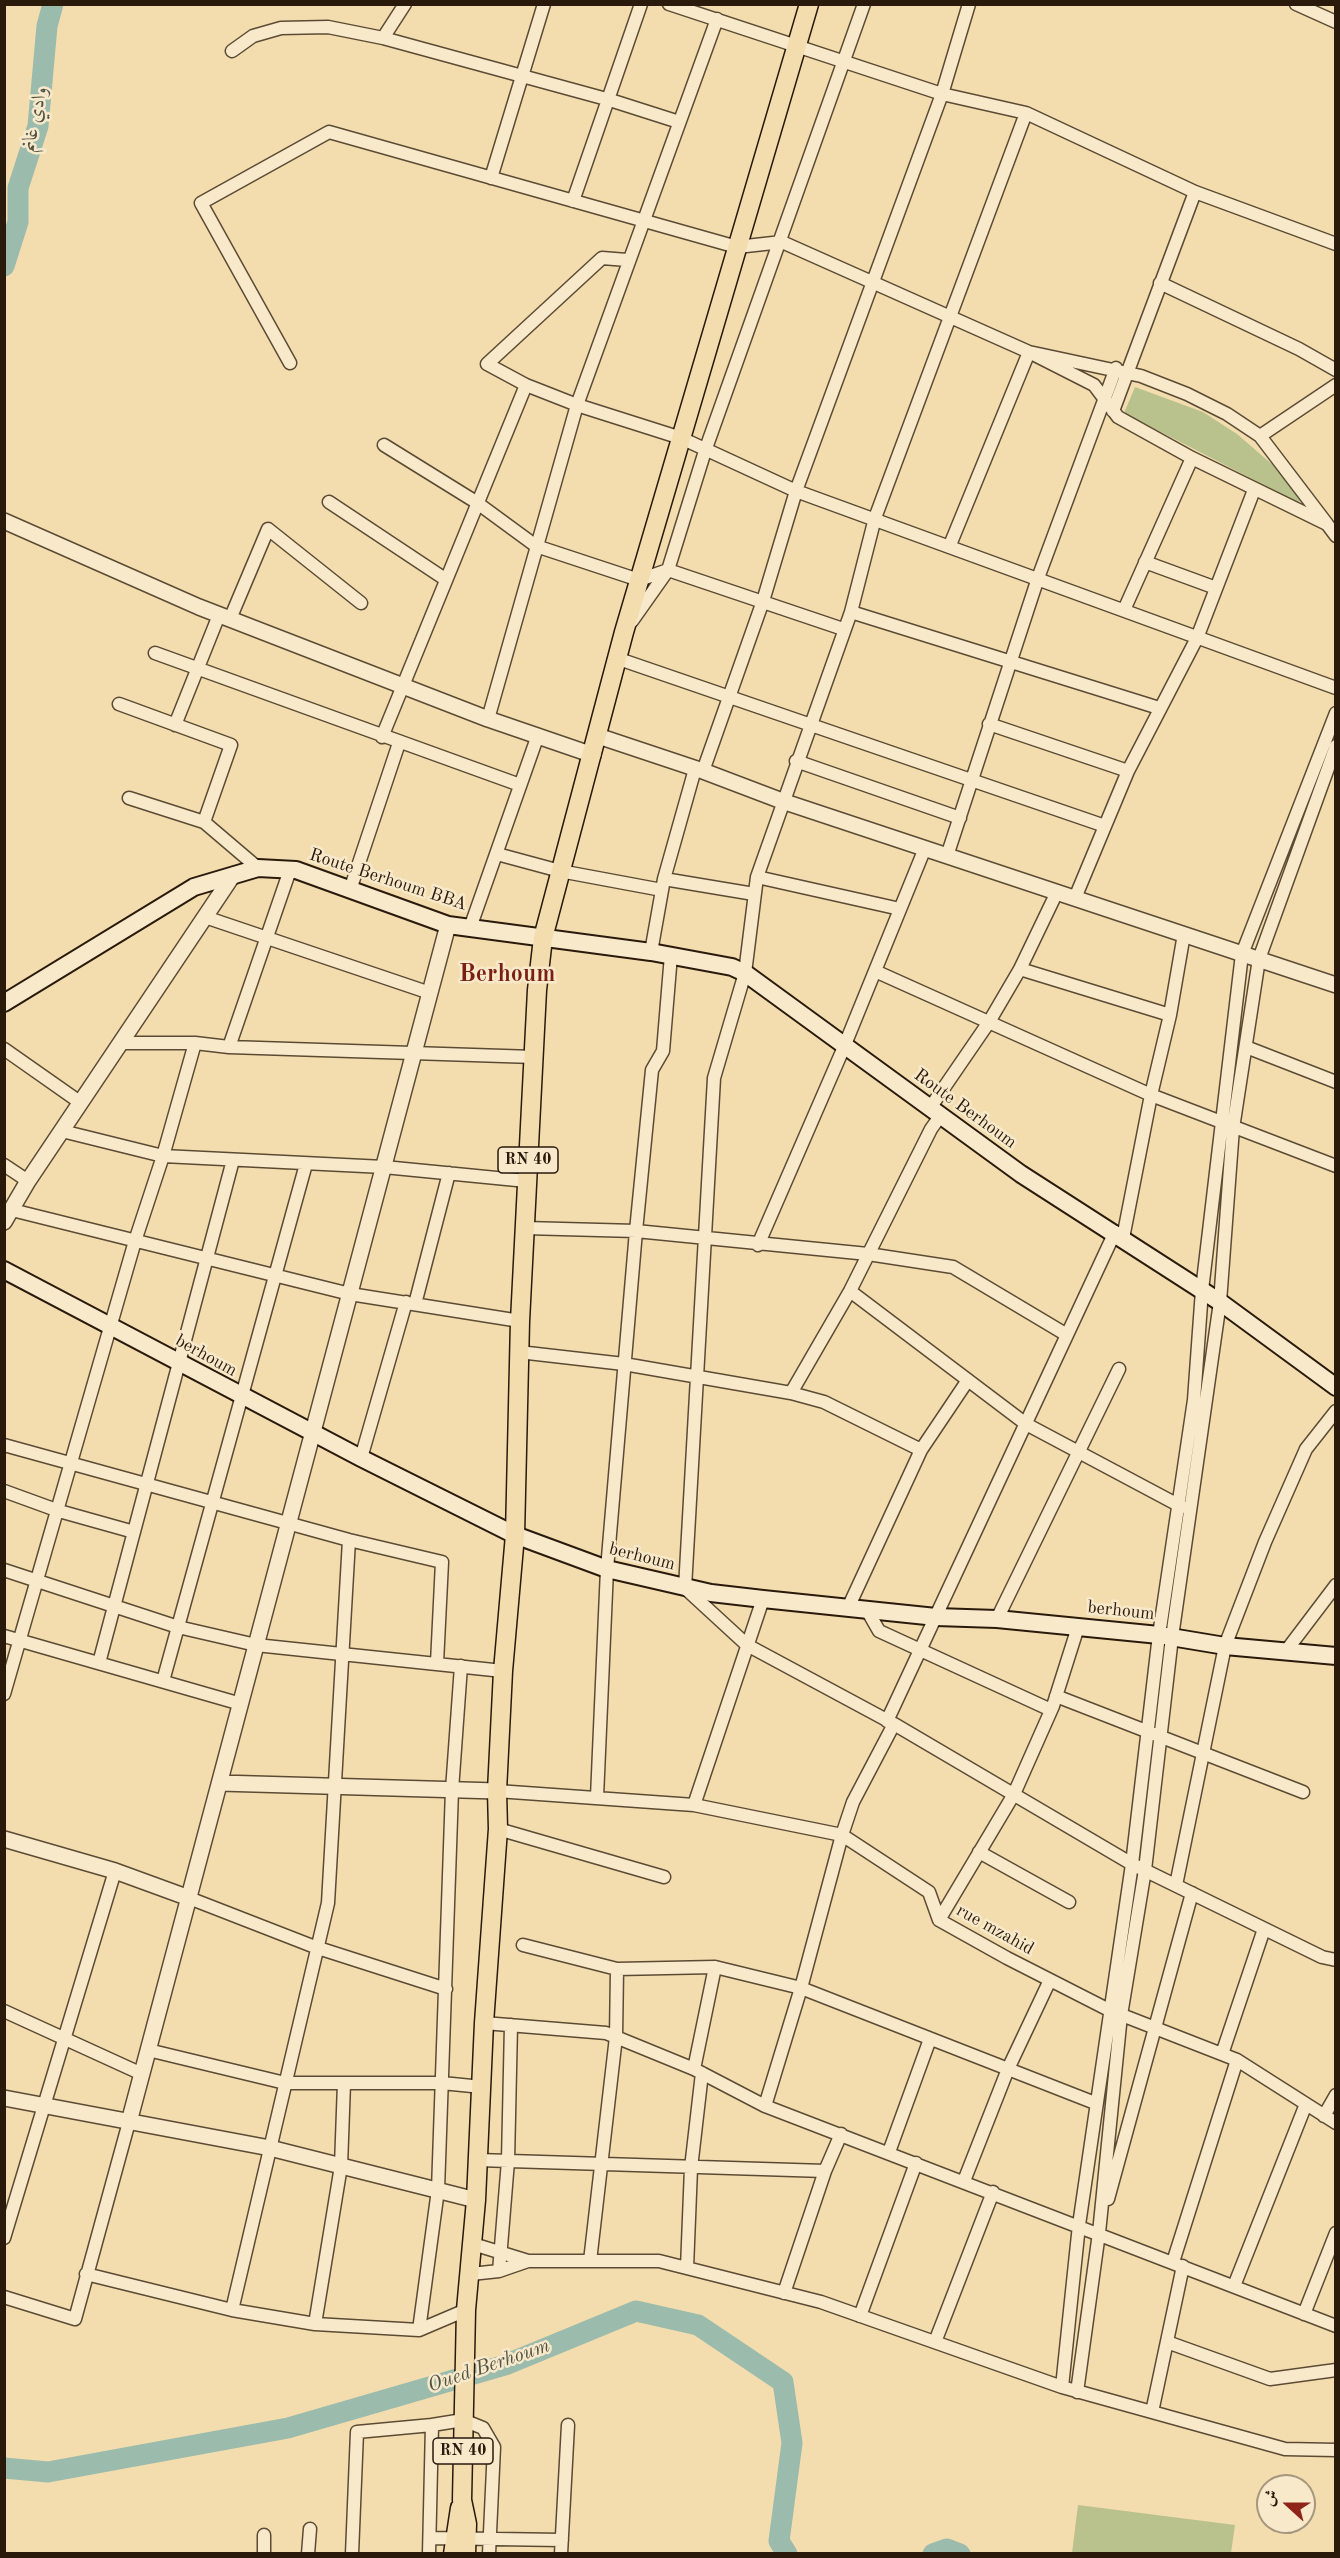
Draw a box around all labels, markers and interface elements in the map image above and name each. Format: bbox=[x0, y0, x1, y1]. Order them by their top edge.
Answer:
water label: وادي غانم bbox=[16, 84, 54, 154]
street label: Route Berhoum BBA bbox=[306, 844, 470, 916]
district label: Berhoum bbox=[459, 961, 555, 989]
street label: Route Berhoum bbox=[909, 1064, 1021, 1154]
road number: RN 40 bbox=[498, 1147, 558, 1173]
street label: berhoum bbox=[171, 1330, 241, 1382]
street label: berhoum bbox=[607, 1538, 677, 1576]
street label: berhoum bbox=[1086, 1597, 1156, 1625]
street label: rue mzahid bbox=[952, 1900, 1038, 1960]
water label: Oued Berhoum bbox=[425, 2334, 553, 2398]
road number: RN 40 bbox=[433, 2438, 493, 2464]
north arrow bbox=[1256, 2474, 1316, 2534]
text: ش bbox=[1261, 2488, 1281, 2509]

